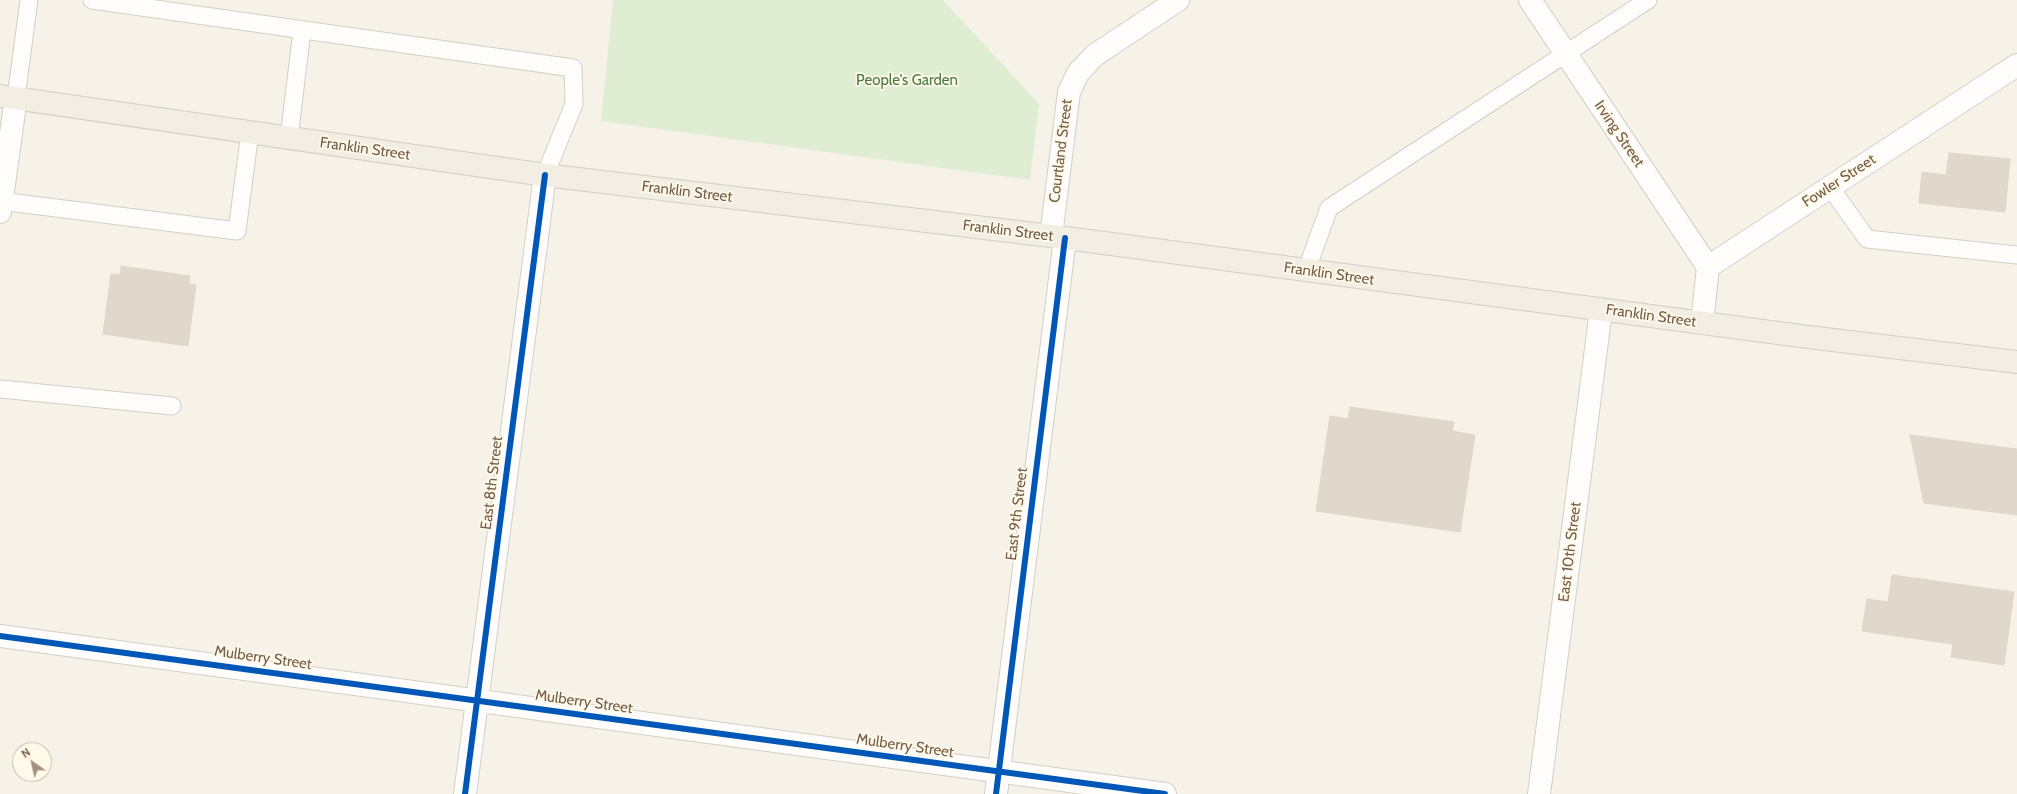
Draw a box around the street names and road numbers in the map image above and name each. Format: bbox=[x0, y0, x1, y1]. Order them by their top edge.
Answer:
street label: Irving Street bbox=[1590, 97, 1648, 171]
street label: Courtland Street bbox=[1046, 98, 1076, 204]
street label: Franklin Street bbox=[319, 134, 411, 164]
street label: Fowler Street bbox=[1799, 151, 1879, 211]
street label: Franklin Street bbox=[641, 178, 733, 206]
street label: Franklin Street bbox=[962, 217, 1054, 245]
street label: Franklin Street bbox=[1283, 259, 1375, 289]
street label: Franklin Street bbox=[1605, 301, 1697, 331]
street label: East 8th Street bbox=[477, 435, 507, 531]
street label: East 9th Street bbox=[1002, 466, 1032, 562]
street label: East 10th Street bbox=[1555, 501, 1585, 603]
street label: Mulberry Street bbox=[213, 642, 313, 674]
street label: Mulberry Street bbox=[534, 686, 634, 718]
street label: Mulberry Street bbox=[855, 730, 955, 762]

